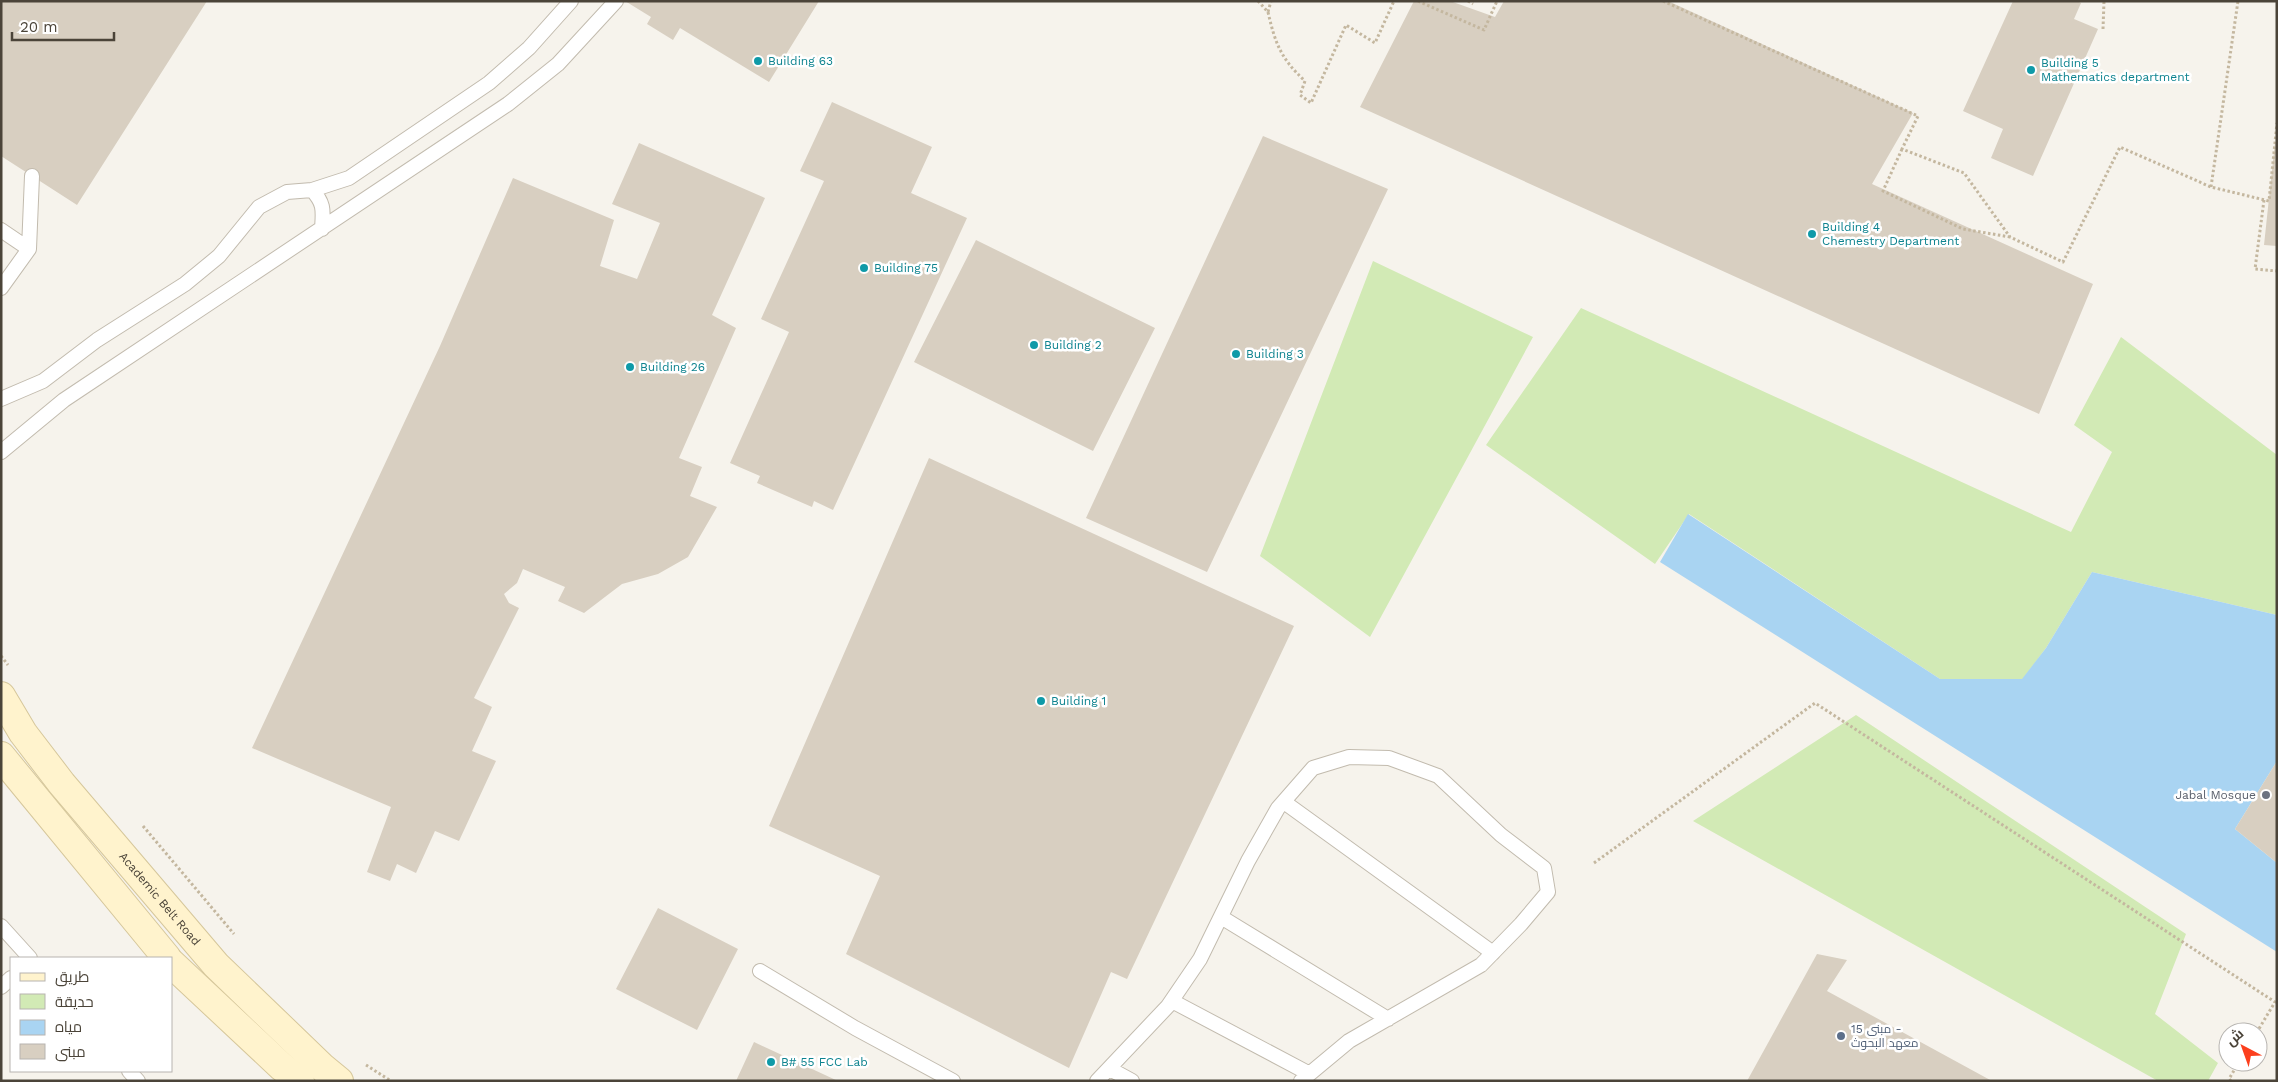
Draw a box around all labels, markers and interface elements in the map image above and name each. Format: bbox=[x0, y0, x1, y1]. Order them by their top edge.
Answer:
scale bar bbox=[12, 10, 115, 42]
text: 20 m bbox=[20, 18, 58, 36]
place label: Building 63 bbox=[768, 54, 833, 68]
marker: Building 63 bbox=[752, 55, 764, 67]
place label: Building 5 Mathematics department bbox=[2041, 56, 2190, 84]
marker: Building 5 Mathematics department bbox=[2025, 64, 2037, 76]
place label: Building 4 Chemestry Department bbox=[1822, 220, 1959, 248]
marker: Building 4 Chemestry Department bbox=[1806, 228, 1818, 240]
place label: Building 75 bbox=[874, 261, 938, 275]
marker: Building 75 bbox=[858, 262, 870, 274]
place label: Building 2 bbox=[1044, 338, 1102, 352]
marker: Building 2 bbox=[1028, 339, 1040, 351]
place label: Building 3 bbox=[1246, 347, 1304, 361]
marker: Building 3 bbox=[1230, 348, 1242, 360]
place label: Building 26 bbox=[640, 360, 705, 374]
marker: Building 26 bbox=[624, 361, 636, 373]
place label: Building 1 bbox=[1051, 694, 1106, 708]
marker: Building 1 bbox=[1035, 695, 1047, 707]
place label: Jabal Mosque bbox=[2175, 788, 2256, 802]
marker: Jabal Mosque bbox=[2260, 789, 2272, 801]
street label: Academic Belt Road bbox=[116, 849, 203, 948]
legend bbox=[10, 957, 172, 1072]
text: طريق bbox=[55, 968, 89, 987]
text: حديقة bbox=[55, 993, 94, 1011]
text: مياه bbox=[55, 1018, 82, 1036]
place label: مبنى 15 - معهد البحوث bbox=[1851, 1022, 1918, 1050]
north arrow bbox=[2218, 1022, 2268, 1072]
text: ش bbox=[2222, 1025, 2247, 1050]
marker: مبنى 15 - معهد البحوث bbox=[1835, 1030, 1847, 1042]
text: مبنى bbox=[55, 1043, 86, 1062]
place label: B# 55 FCC Lab bbox=[781, 1055, 868, 1069]
marker: B# 55 FCC Lab bbox=[765, 1056, 777, 1068]

